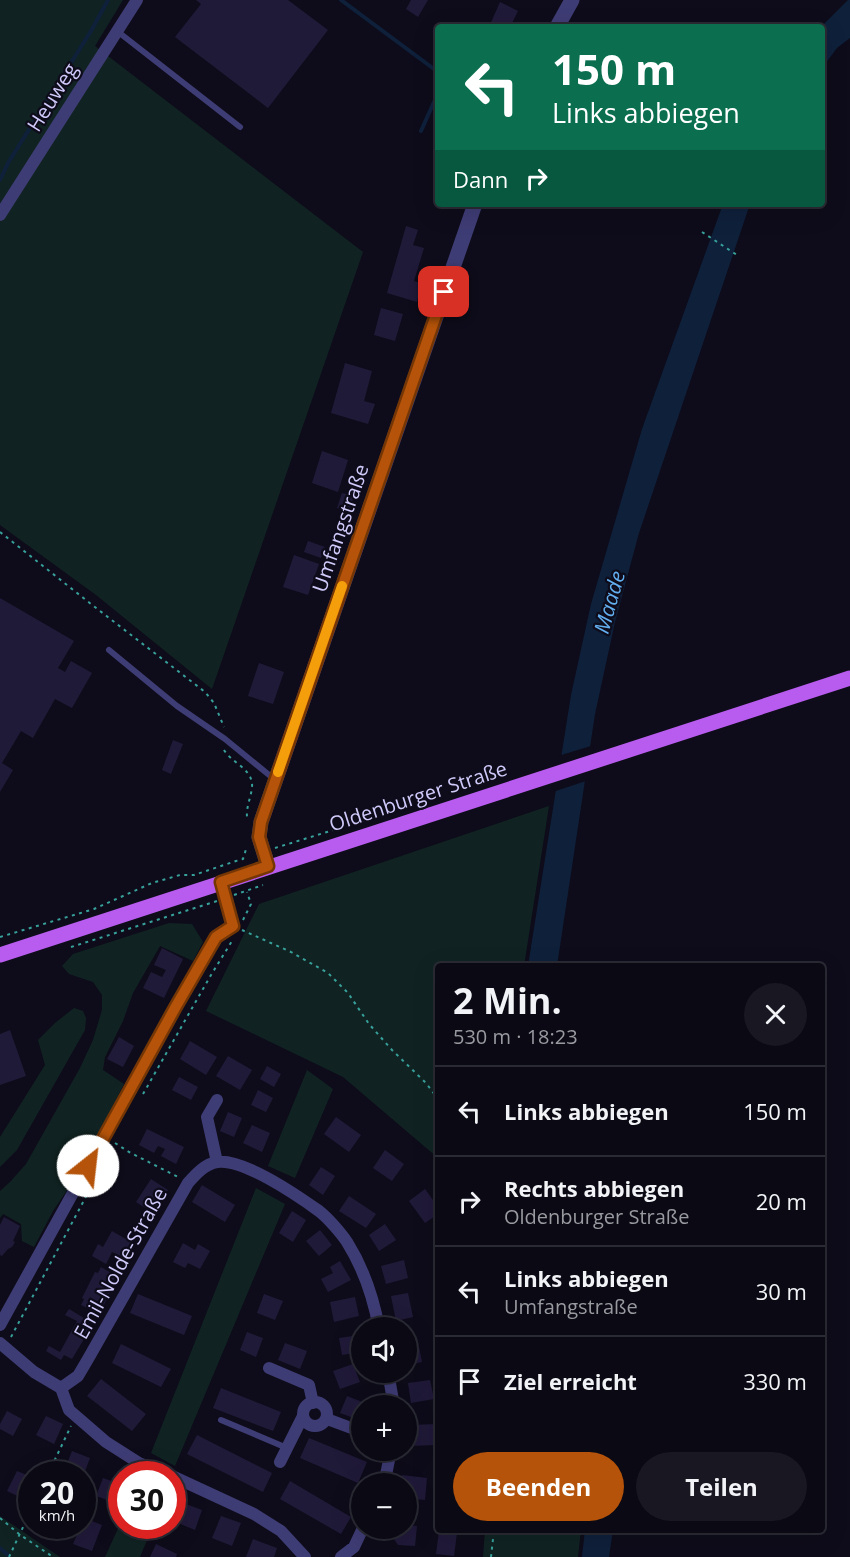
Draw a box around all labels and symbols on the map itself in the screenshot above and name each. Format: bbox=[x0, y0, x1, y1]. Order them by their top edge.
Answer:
street label: Heuweg bbox=[20, 58, 84, 136]
pin bbox=[418, 266, 469, 317]
street label: Umfangstraße bbox=[305, 460, 375, 596]
water label: Maade bbox=[587, 567, 631, 637]
street label: Oldenburger Straße bbox=[326, 754, 510, 838]
position arrow bbox=[56, 1134, 120, 1198]
street label: Emil-Nolde-Straße bbox=[67, 1182, 173, 1344]
speed limit sign: 30 bbox=[108, 1461, 186, 1539]

